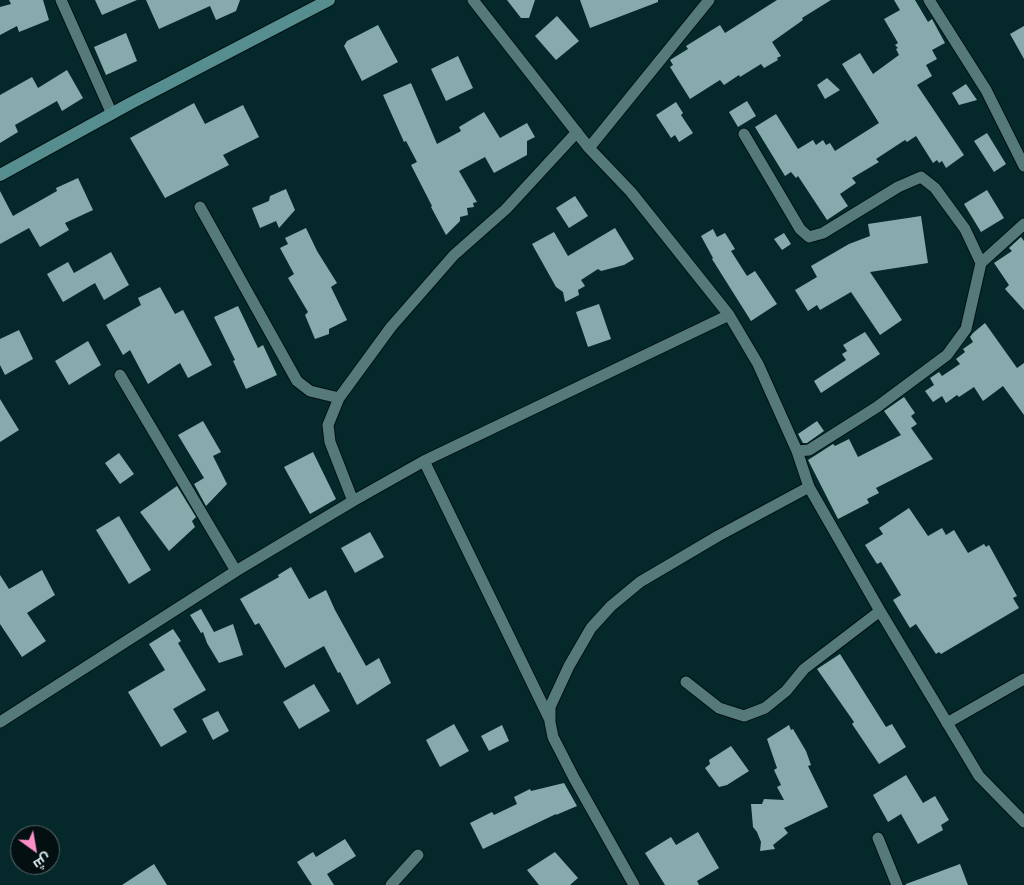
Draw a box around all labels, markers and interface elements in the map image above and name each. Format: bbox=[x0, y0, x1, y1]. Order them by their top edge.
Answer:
north arrow bbox=[10, 825, 60, 875]
text: ش bbox=[30, 849, 55, 874]

